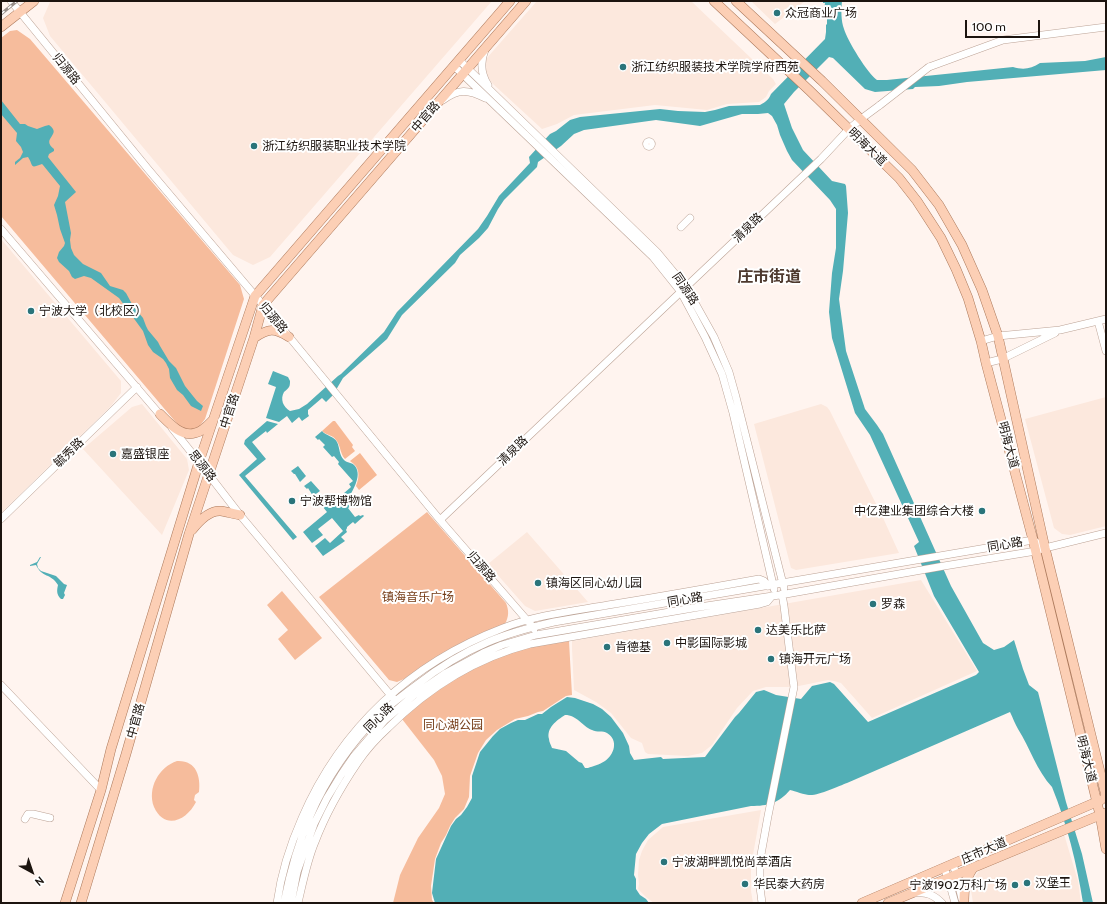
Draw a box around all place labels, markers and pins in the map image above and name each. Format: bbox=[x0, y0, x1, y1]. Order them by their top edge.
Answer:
place label: 众冠商业广场 bbox=[785, 6, 857, 20]
marker: 众冠商业广场 bbox=[772, 8, 782, 18]
place label: 浙江纺织服装技术学院学府西苑 bbox=[631, 60, 799, 74]
marker: 浙江纺织服装技术学院学府西苑 bbox=[618, 62, 628, 72]
place label: 浙江纺织服装职业技术学院 bbox=[262, 139, 406, 153]
marker: 浙江纺织服装职业技术学院 bbox=[249, 141, 259, 151]
place label: 宁波大学（北校区） bbox=[39, 304, 147, 318]
marker: 宁波大学（北校区） bbox=[26, 306, 36, 316]
place label: 嘉盛银座 bbox=[121, 447, 169, 461]
marker: 嘉盛银座 bbox=[108, 449, 118, 459]
place label: 宁波帮博物馆 bbox=[300, 494, 372, 508]
marker: 宁波帮博物馆 bbox=[287, 496, 297, 506]
place label: 中亿建业集团综合大楼 bbox=[854, 504, 974, 518]
marker: 中亿建业集团综合大楼 bbox=[977, 506, 987, 516]
place label: 镇海区同心幼儿园 bbox=[546, 576, 642, 590]
marker: 镇海区同心幼儿园 bbox=[533, 578, 543, 588]
place label: 罗森 bbox=[881, 597, 905, 611]
marker: 罗森 bbox=[868, 599, 878, 609]
place label: 达美乐比萨 bbox=[766, 623, 826, 637]
marker: 达美乐比萨 bbox=[753, 625, 763, 635]
place label: 中影国际影城 bbox=[675, 636, 747, 650]
marker: 中影国际影城 bbox=[662, 638, 672, 648]
place label: 肯德基 bbox=[615, 640, 651, 654]
marker: 肯德基 bbox=[602, 642, 612, 652]
place label: 镇海开元广场 bbox=[779, 652, 851, 666]
marker: 镇海开元广场 bbox=[766, 654, 776, 664]
place label: 宁波湖畔凯悦尚萃酒店 bbox=[672, 855, 792, 869]
marker: 宁波湖畔凯悦尚萃酒店 bbox=[659, 857, 669, 867]
place label: 汉堡王 bbox=[1035, 876, 1071, 890]
place label: 华民泰大药房 bbox=[753, 877, 825, 891]
place label: 宁波1902万科广场 bbox=[910, 878, 1007, 892]
marker: 汉堡王 bbox=[1022, 878, 1032, 888]
marker: 华民泰大药房 bbox=[740, 879, 750, 889]
marker: 宁波1902万科广场 bbox=[1010, 880, 1020, 890]

